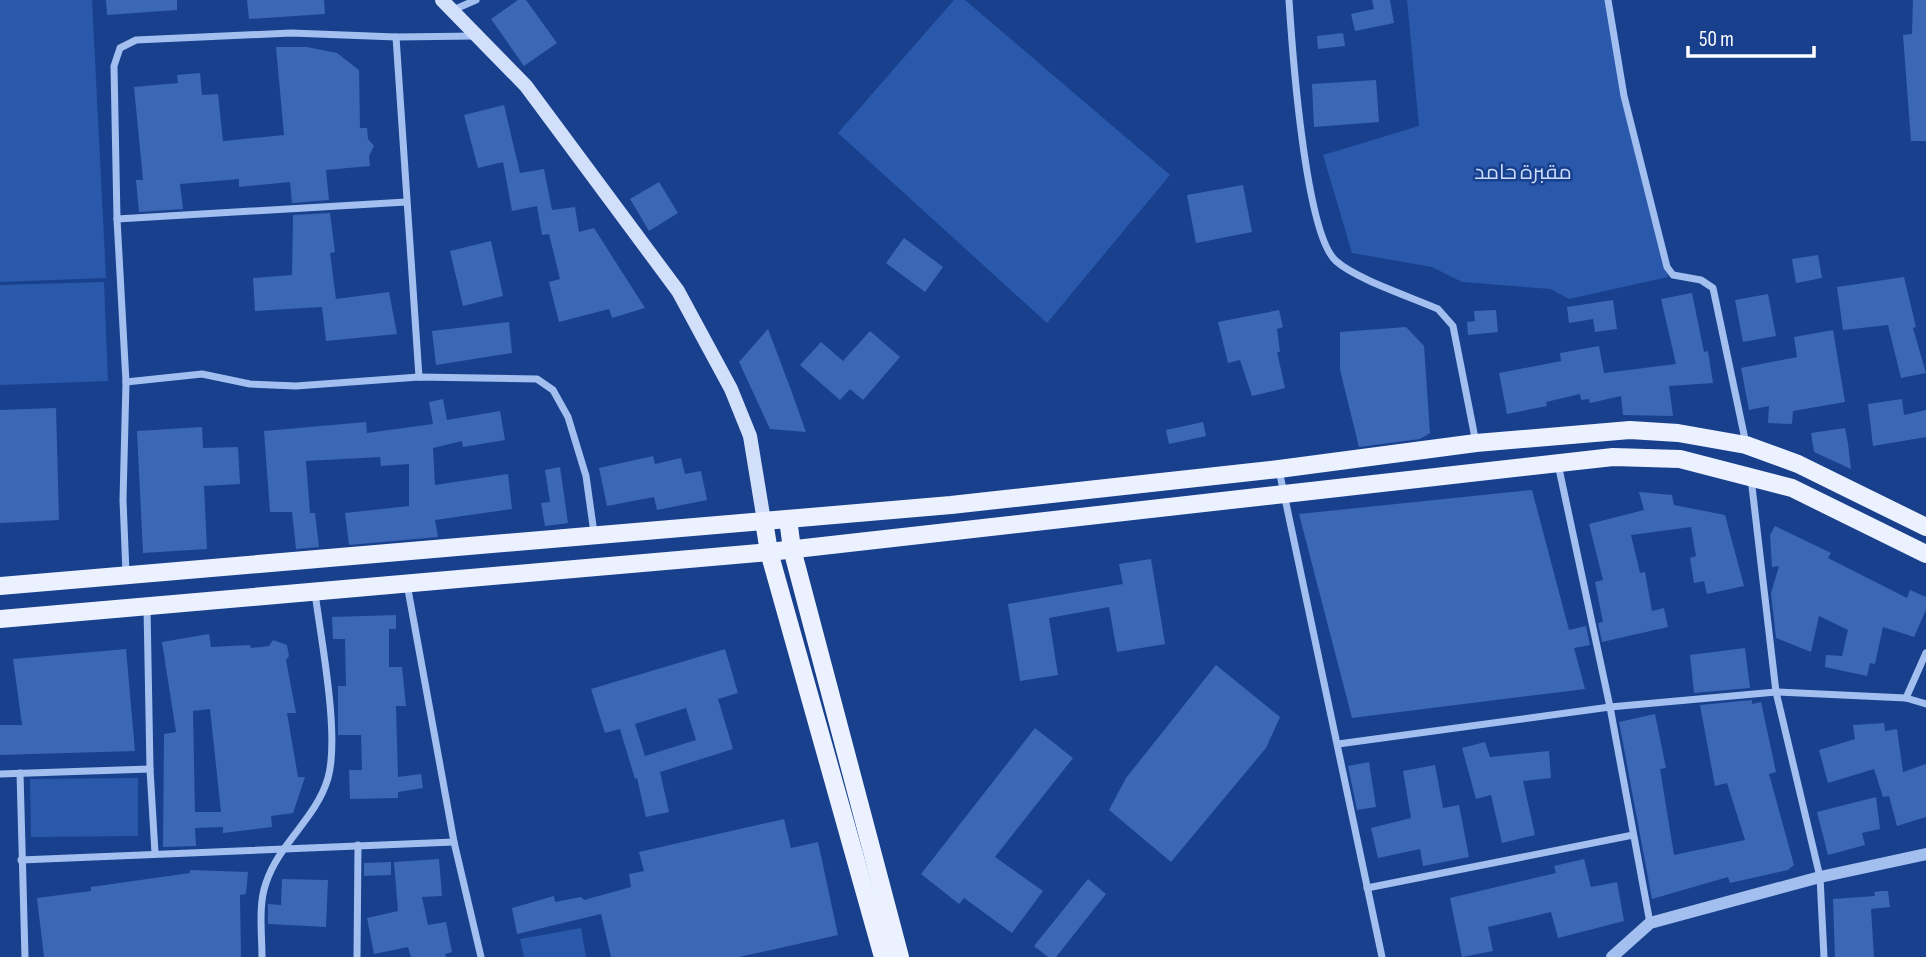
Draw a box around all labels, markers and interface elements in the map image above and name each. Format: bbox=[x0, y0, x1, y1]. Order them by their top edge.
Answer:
scale bar bbox=[1688, 14, 1814, 58]
text: 50 m bbox=[1699, 27, 1734, 52]
park label: مقبرة حامد bbox=[1474, 160, 1572, 185]

